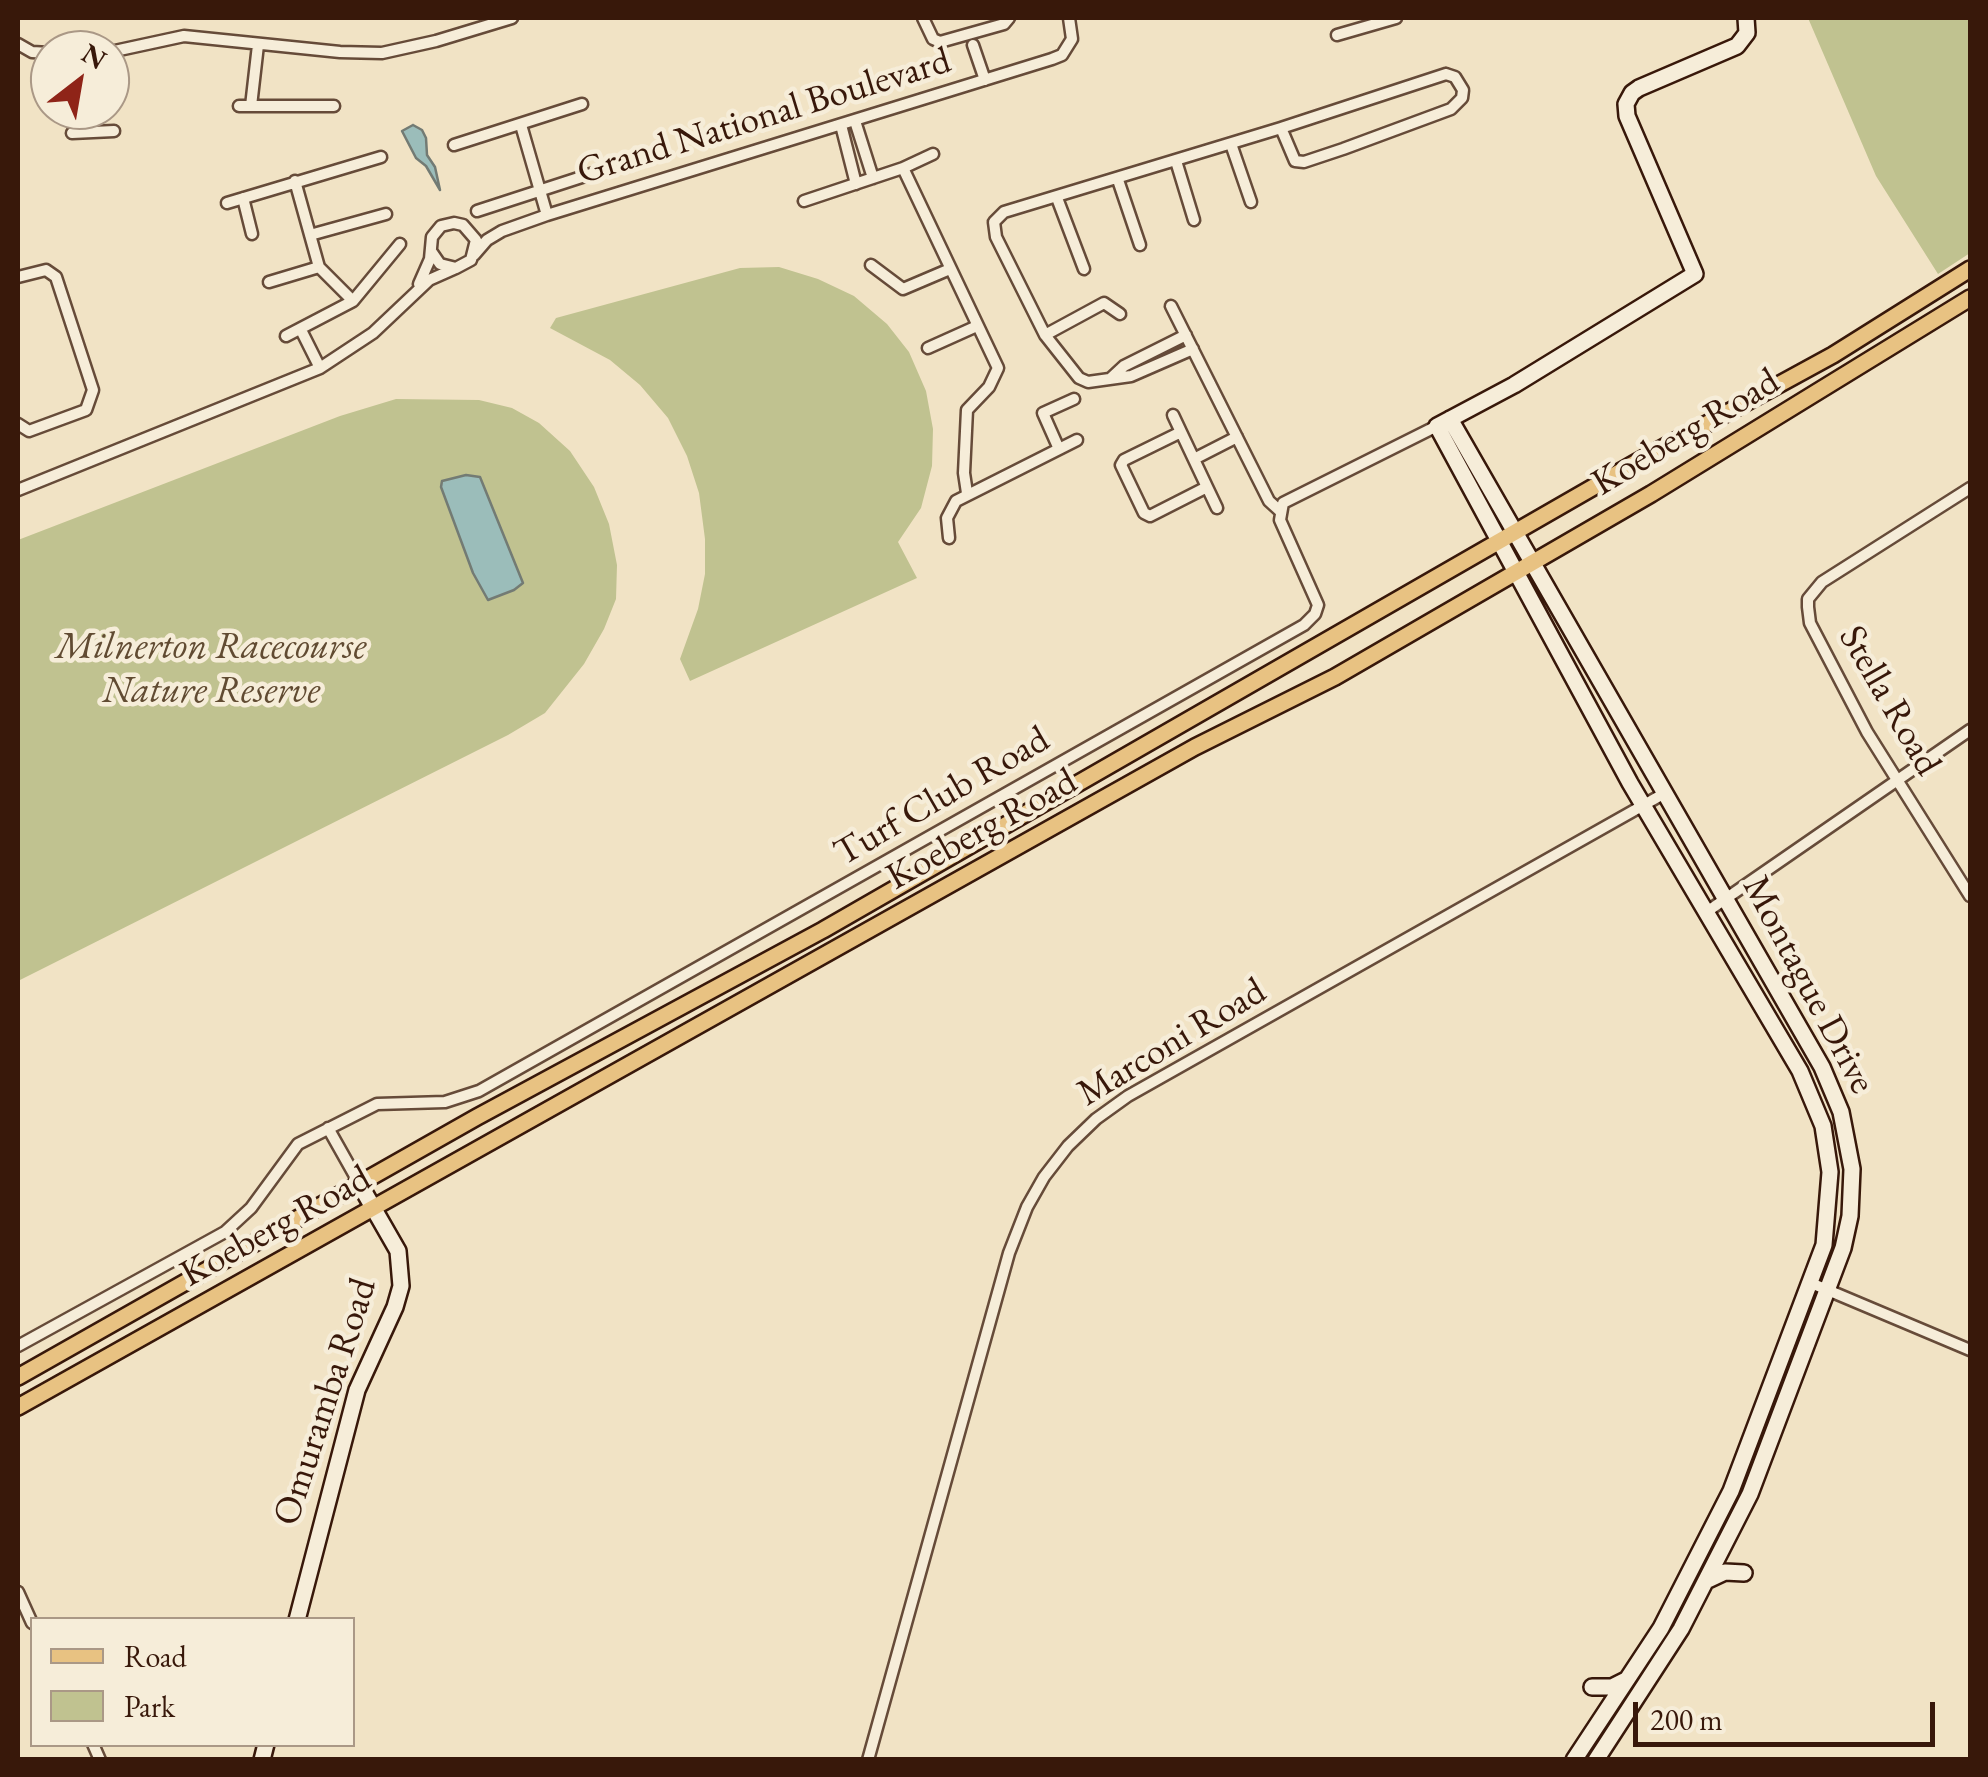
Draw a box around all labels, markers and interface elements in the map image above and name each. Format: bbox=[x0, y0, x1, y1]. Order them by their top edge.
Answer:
north arrow bbox=[30, 30, 130, 130]
text: N bbox=[75, 35, 113, 77]
street label: Grand National Boulevard bbox=[572, 38, 956, 196]
street label: Koeberg Road bbox=[1584, 359, 1788, 507]
street label: Stella Road bbox=[1828, 618, 1950, 784]
park label: Milnerton Racecourse Nature Reserve bbox=[56, 625, 366, 714]
street label: Turf Club Road bbox=[826, 717, 1058, 877]
street label: Koeberg Road bbox=[879, 759, 1085, 901]
street label: Montague Drive bbox=[1732, 869, 1884, 1101]
street label: Marconi Road bbox=[1070, 969, 1274, 1117]
street label: Koeberg Road bbox=[173, 1156, 379, 1298]
street label: Omuramba Road bbox=[265, 1273, 387, 1531]
legend bbox=[30, 1617, 355, 1747]
text: Road bbox=[124, 1637, 187, 1676]
scale bar bbox=[1638, 1682, 1940, 1744]
text: Park bbox=[124, 1687, 175, 1726]
text: 200 m bbox=[1650, 1700, 1723, 1739]

